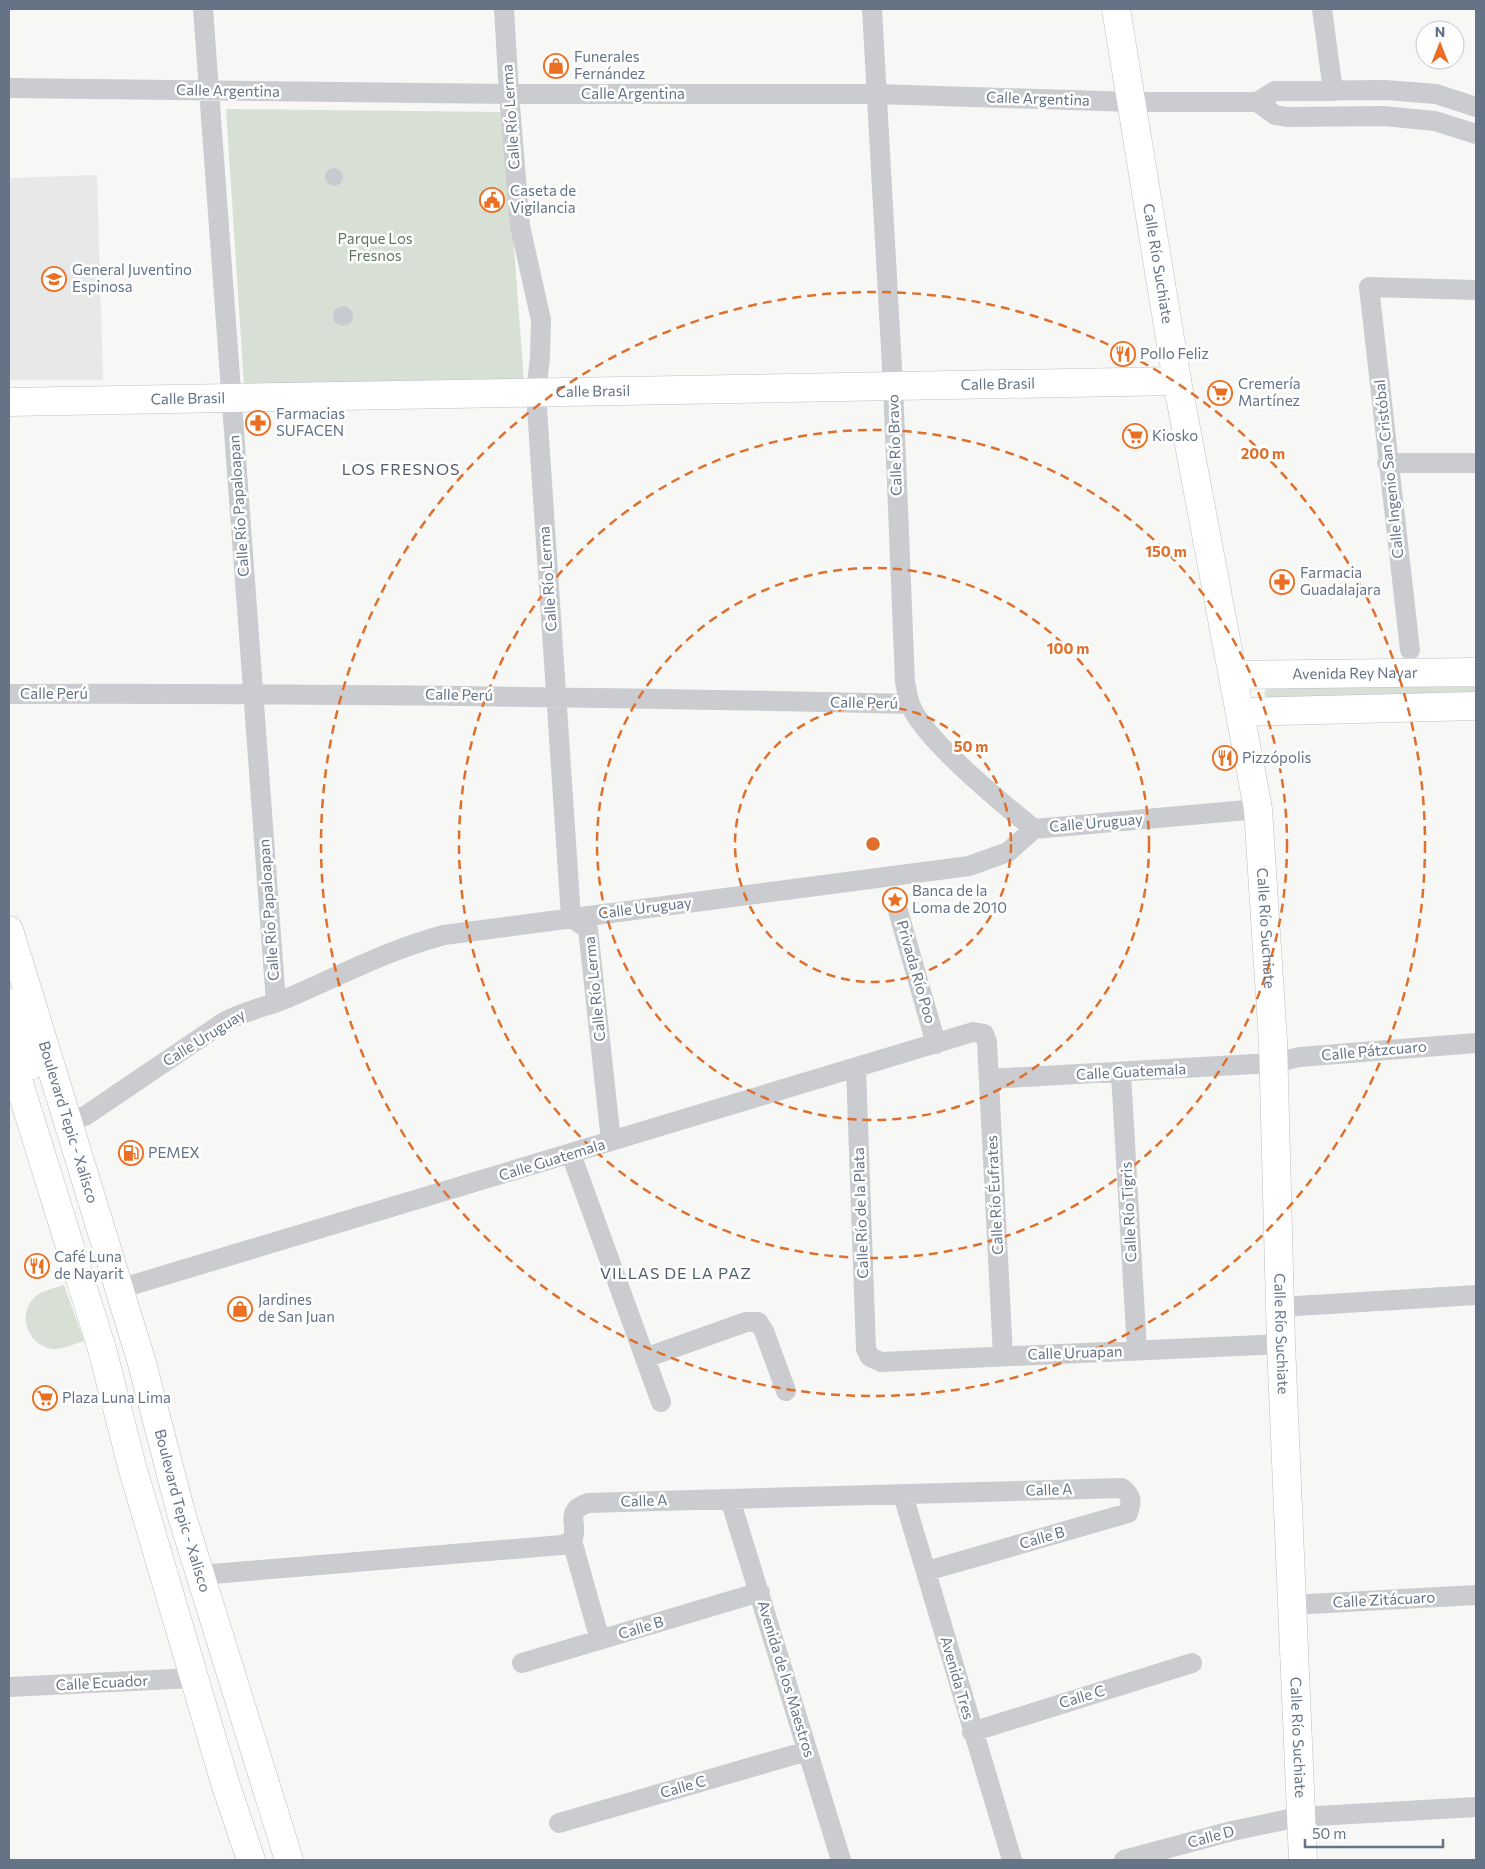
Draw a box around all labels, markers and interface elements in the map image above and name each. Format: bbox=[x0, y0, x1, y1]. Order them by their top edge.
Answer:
north arrow bbox=[1415, 20, 1465, 70]
text: N bbox=[1435, 23, 1445, 40]
place label: Funerales Fernández bbox=[574, 47, 645, 82]
shop icon: Funerales Fernández bbox=[543, 53, 569, 79]
street label: Calle Río Lerma bbox=[497, 64, 523, 170]
street label: Calle Argentina bbox=[176, 80, 280, 100]
street label: Calle Argentina bbox=[581, 84, 685, 102]
street label: Calle Argentina bbox=[986, 87, 1090, 109]
place label: Caseta de Vigilancia bbox=[510, 181, 576, 216]
public building icon: Caseta de Vigilancia bbox=[479, 187, 505, 213]
street label: Calle Río Suchiate bbox=[1140, 202, 1177, 325]
park label: Parque Los Fresnos bbox=[337, 229, 413, 264]
place label: General Juventino Espinosa bbox=[72, 260, 192, 295]
school or university icon: General Juventino Espinosa bbox=[41, 266, 67, 292]
restaurant icon: Pollo Feliz bbox=[1110, 341, 1136, 367]
place label: Pollo Feliz bbox=[1140, 344, 1209, 362]
street label: Calle Brasil bbox=[960, 374, 1035, 393]
place label: Cremería Martínez bbox=[1238, 374, 1301, 409]
street label: Calle Ingenio San Cristóbal bbox=[1370, 379, 1406, 560]
supermarket icon: Cremería Martínez bbox=[1207, 380, 1233, 406]
street label: Calle Brasil bbox=[556, 381, 630, 400]
street label: Calle Brasil bbox=[151, 388, 225, 407]
street label: Calle Río Bravo bbox=[883, 394, 905, 496]
place label: Farmacias SUFACEN bbox=[276, 404, 345, 439]
pharmacy icon: Farmacias SUFACEN bbox=[245, 410, 271, 436]
supermarket icon: Kiosko bbox=[1122, 423, 1148, 449]
place label: Kiosko bbox=[1152, 426, 1198, 444]
street label: Calle Río Papaloapan bbox=[224, 435, 252, 578]
text: 200 m bbox=[1241, 444, 1285, 462]
district label: LOS FRESNOS bbox=[342, 459, 460, 478]
street label: Calle Río Lerma bbox=[534, 526, 560, 632]
text: 150 m bbox=[1145, 542, 1187, 560]
place label: Farmacia Guadalajara bbox=[1300, 563, 1381, 598]
pharmacy icon: Farmacia Guadalajara bbox=[1269, 569, 1295, 595]
text: 100 m bbox=[1047, 639, 1089, 657]
street label: Avenida Rey Nayar bbox=[1292, 663, 1418, 682]
street label: Calle Perú bbox=[20, 684, 88, 702]
street label: Calle Perú bbox=[425, 684, 493, 704]
street label: Calle Perú bbox=[830, 692, 898, 712]
text: 50 m bbox=[954, 737, 988, 755]
restaurant icon: Pizzópolis bbox=[1212, 745, 1238, 771]
place label: Pizzópolis bbox=[1242, 748, 1312, 766]
street label: Calle Uruguay bbox=[1048, 809, 1144, 835]
centre of rings bbox=[864, 835, 882, 853]
street label: Calle Río Papaloapan bbox=[254, 839, 282, 982]
street label: Calle Río Suchiate bbox=[1254, 867, 1280, 989]
place label: Banca de la Loma de 2010 bbox=[912, 881, 1007, 916]
place icon: Banca de la Loma de 2010 bbox=[882, 887, 908, 913]
street label: Calle Uruguay bbox=[597, 892, 693, 922]
street label: Privada Río Poo bbox=[894, 918, 940, 1026]
street label: Calle Río Lerma bbox=[580, 936, 608, 1043]
street label: Calle Uruguay bbox=[159, 1005, 248, 1070]
street label: Calle Pátzcuaro bbox=[1321, 1036, 1427, 1064]
street label: Boulevard Tepic - Xalisco bbox=[36, 1038, 102, 1205]
street label: Calle Guatemala bbox=[1075, 1059, 1186, 1083]
street label: Calle Guatemala bbox=[496, 1134, 607, 1184]
street label: Calle Río Éufrates bbox=[981, 1135, 1006, 1255]
fuel station icon: PEMEX bbox=[118, 1140, 144, 1166]
place label: PEMEX bbox=[148, 1143, 200, 1161]
street label: Calle Río de la Plata bbox=[849, 1147, 871, 1279]
street label: Calle Río Tigris bbox=[1116, 1161, 1140, 1263]
place label: Café Luna de Nayarit bbox=[54, 1247, 124, 1282]
restaurant icon: Café Luna de Nayarit bbox=[24, 1253, 50, 1279]
district label: VILLAS DE LA PAZ bbox=[600, 1263, 752, 1282]
street label: Calle Río Suchiate bbox=[1271, 1273, 1293, 1395]
place label: Jardines de San Juan bbox=[258, 1290, 335, 1325]
shop icon: Jardines de San Juan bbox=[227, 1296, 253, 1322]
street label: Calle Uruapan bbox=[1027, 1341, 1123, 1363]
supermarket icon: Plaza Luna Lima bbox=[32, 1385, 58, 1411]
place label: Plaza Luna Lima bbox=[62, 1388, 171, 1406]
street label: Boulevard Tepic - Xalisco bbox=[152, 1427, 215, 1594]
street label: Calle A bbox=[1025, 1479, 1073, 1499]
street label: Calle A bbox=[620, 1490, 668, 1510]
street label: Calle B bbox=[1017, 1522, 1067, 1552]
street label: Calle Zitácuaro bbox=[1332, 1587, 1436, 1611]
street label: Avenida de los Maestros bbox=[755, 1598, 819, 1759]
street label: Calle B bbox=[616, 1612, 666, 1642]
street label: Avenida Tres bbox=[937, 1634, 978, 1722]
street label: Calle Ecuador bbox=[55, 1671, 149, 1693]
street label: Calle Río Suchiate bbox=[1287, 1676, 1310, 1798]
street label: Calle C bbox=[1057, 1681, 1107, 1711]
street label: Calle C bbox=[658, 1771, 708, 1801]
scale bar bbox=[1305, 1816, 1442, 1848]
street label: Calle D bbox=[1185, 1821, 1236, 1851]
text: 50 m bbox=[1312, 1824, 1346, 1842]

